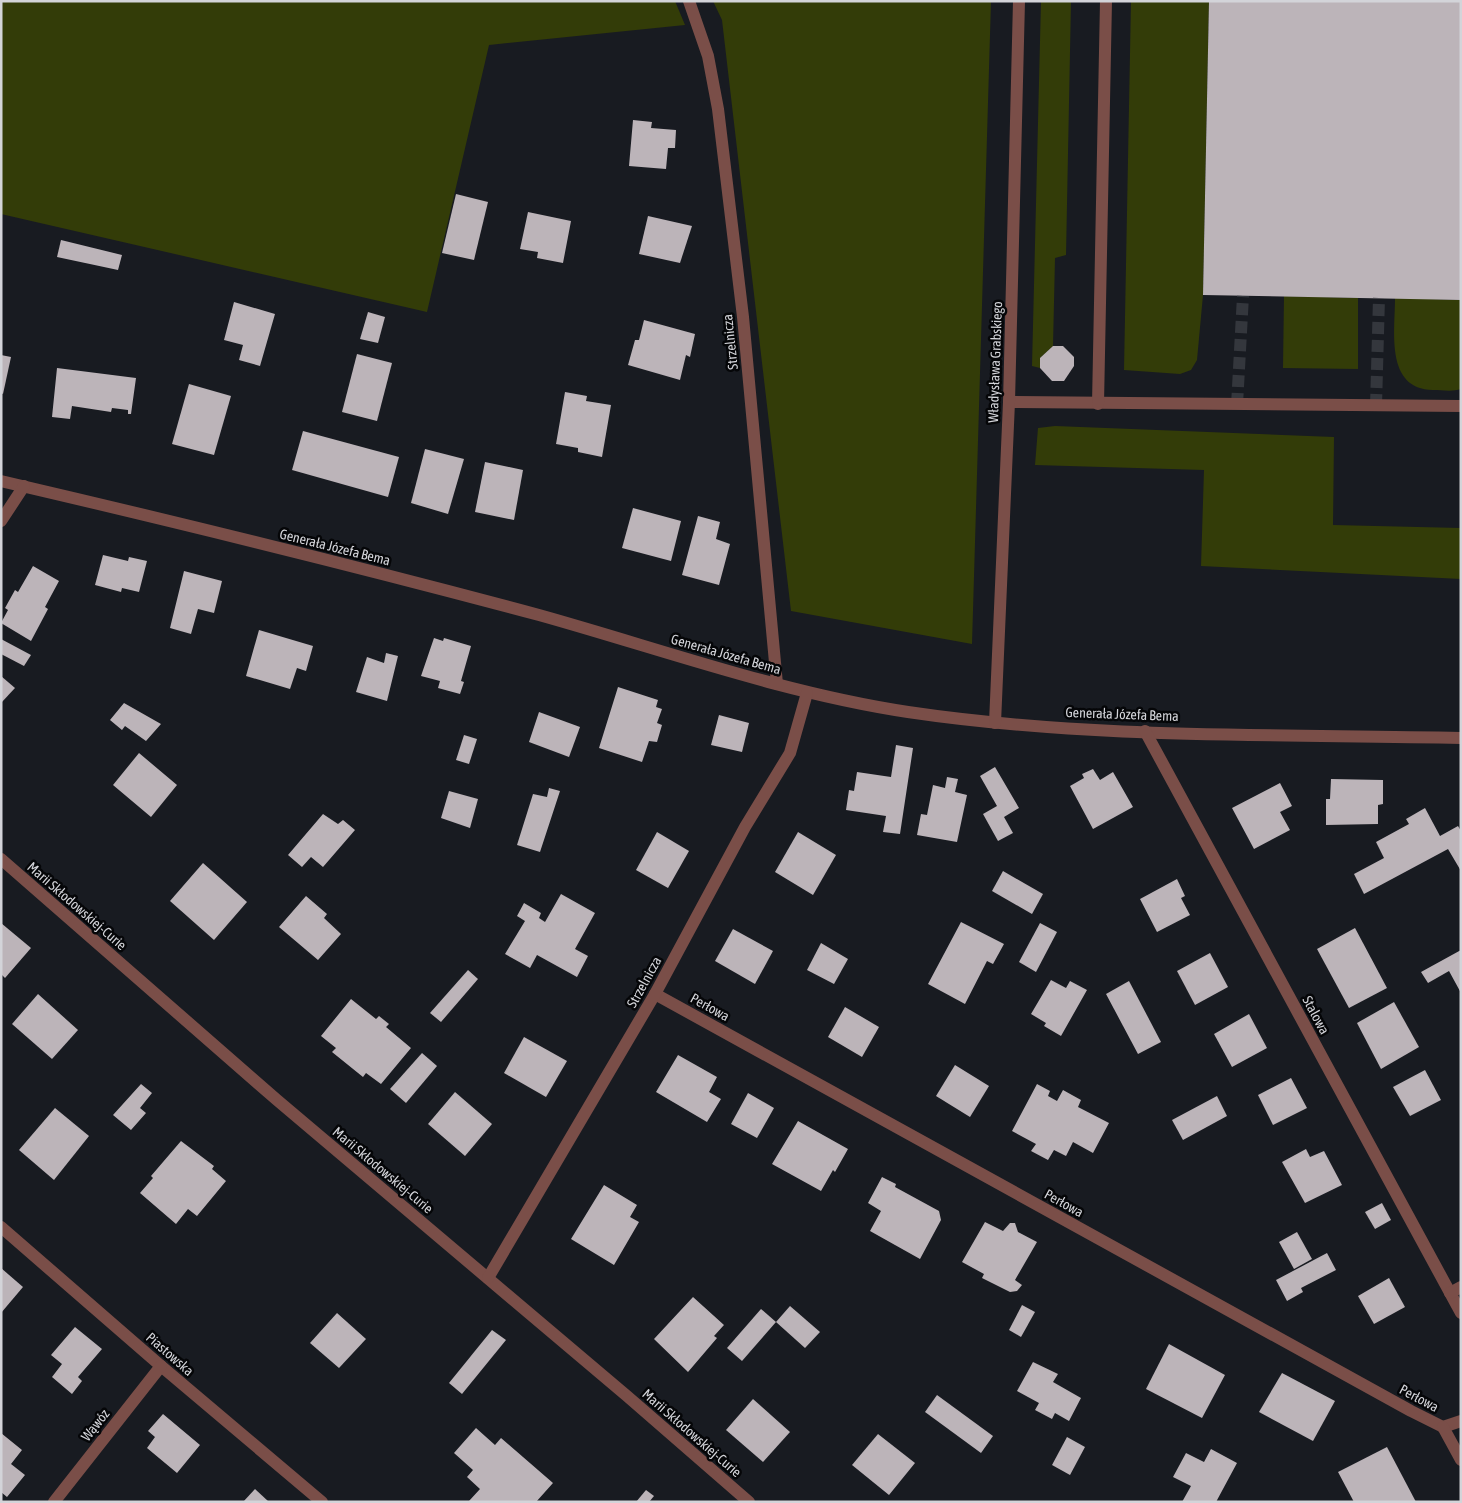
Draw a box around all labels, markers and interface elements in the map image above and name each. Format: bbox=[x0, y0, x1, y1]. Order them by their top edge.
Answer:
street label: Władysława Grabskiego bbox=[985, 301, 1005, 423]
street label: Strzelnicza bbox=[719, 313, 741, 371]
street label: Generała Józefa Bema bbox=[278, 526, 392, 568]
street label: Generała Józefa Bema bbox=[669, 631, 783, 677]
street label: Generała Józefa Bema bbox=[1065, 704, 1179, 724]
street label: Marii Skłodowskiej-Curie bbox=[24, 859, 130, 953]
street label: Strzelnicza bbox=[623, 954, 665, 1010]
street label: Perłowa bbox=[688, 990, 732, 1024]
street label: Stalowa bbox=[1299, 993, 1333, 1037]
street label: Marii Skłodowskiej-Curie bbox=[330, 1123, 436, 1217]
street label: Perłowa bbox=[1042, 1186, 1086, 1220]
street label: Piastowska bbox=[143, 1329, 197, 1379]
street label: Perłowa bbox=[1397, 1381, 1441, 1415]
street label: Marii Skłodowskiej-Curie bbox=[639, 1386, 745, 1480]
street label: Wąwóz bbox=[78, 1406, 112, 1444]

